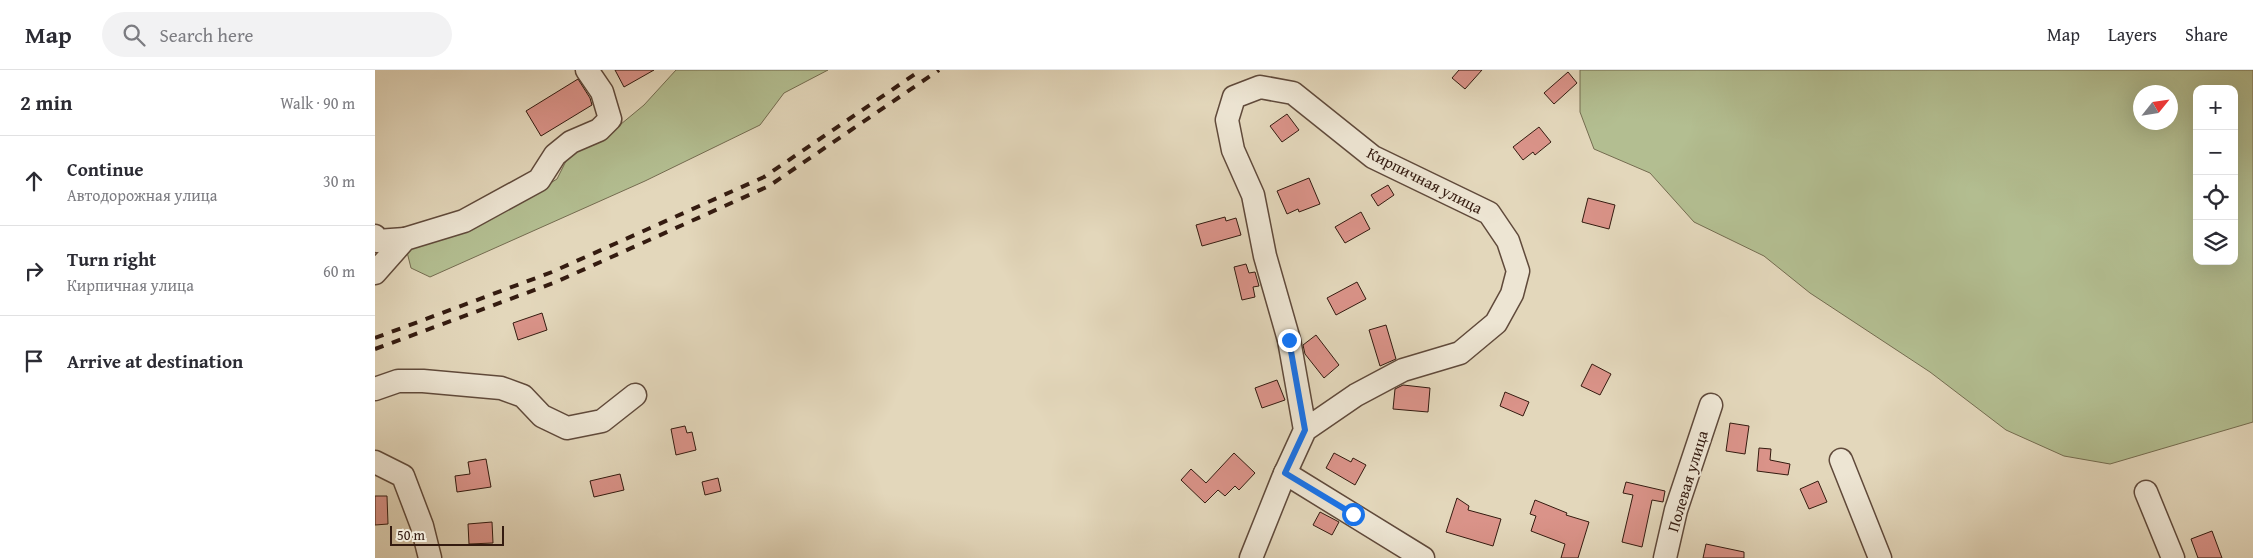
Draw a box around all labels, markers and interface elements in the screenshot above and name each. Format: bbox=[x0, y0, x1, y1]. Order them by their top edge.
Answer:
search box bbox=[102, 12, 452, 57]
text: Map bbox=[25, 17, 72, 52]
icon: search bbox=[120, 21, 148, 49]
text: Search here bbox=[160, 21, 253, 49]
text: Map bbox=[2047, 21, 2080, 48]
text: Layers bbox=[2108, 21, 2157, 48]
text: Share bbox=[2185, 21, 2228, 48]
north arrow bbox=[2133, 85, 2178, 130]
map controls bbox=[2193, 85, 2238, 265]
button: + bbox=[2193, 85, 2238, 130]
text: 2 min bbox=[20, 87, 72, 118]
text: Walk · 90 m bbox=[280, 91, 355, 115]
button: − bbox=[2193, 130, 2238, 175]
street label: Кирпичная улица bbox=[1363, 141, 1487, 220]
text: Continue bbox=[67, 155, 144, 183]
icon: ahead bbox=[20, 167, 48, 195]
text: 30 m bbox=[323, 169, 355, 193]
button: locate bbox=[2193, 175, 2238, 220]
text: Автодорожная улица bbox=[67, 183, 217, 207]
button: layers bbox=[2193, 220, 2238, 265]
text: Turn right bbox=[67, 245, 156, 273]
icon: right bbox=[20, 257, 48, 285]
text: 60 m bbox=[323, 259, 355, 283]
text: Кирпичная улица bbox=[67, 273, 194, 297]
route end bbox=[1278, 329, 1301, 352]
icon: arrive bbox=[20, 347, 48, 375]
text: Arrive at destination bbox=[67, 347, 243, 375]
street label: Полевая улица bbox=[1660, 427, 1714, 535]
route start bbox=[1342, 503, 1365, 526]
scale bar bbox=[390, 523, 504, 546]
text: 50 m bbox=[397, 525, 425, 545]

